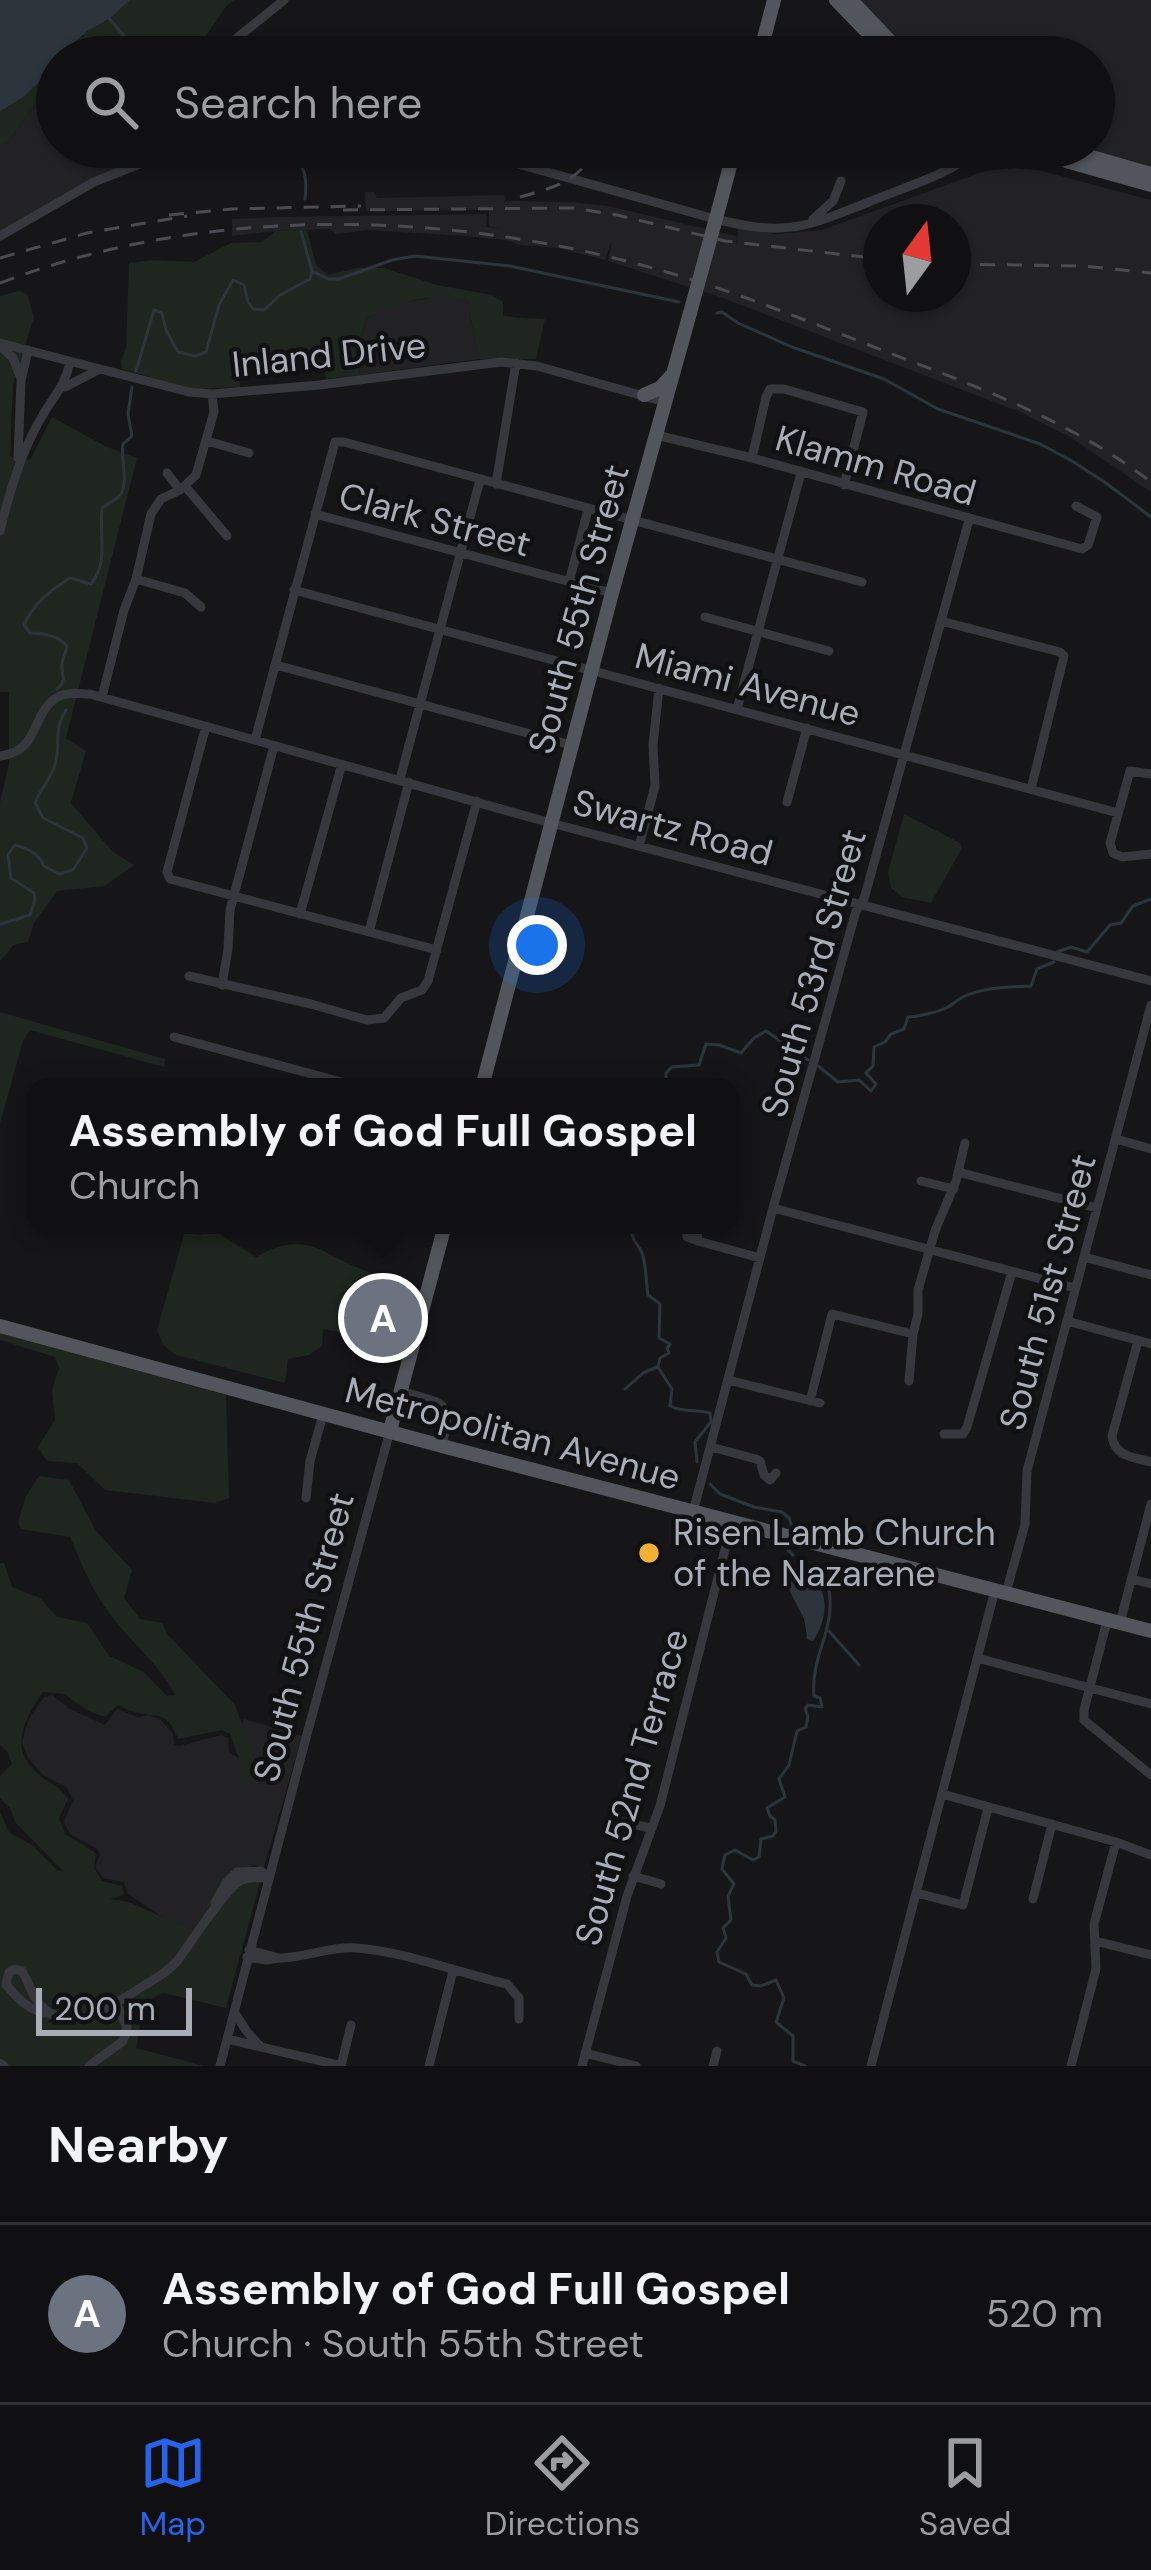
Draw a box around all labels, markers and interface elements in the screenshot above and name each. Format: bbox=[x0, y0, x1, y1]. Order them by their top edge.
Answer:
search box bbox=[36, 36, 1115, 168]
icon: search bbox=[78, 69, 144, 135]
text: Search here bbox=[174, 73, 422, 132]
north arrow bbox=[863, 204, 971, 312]
street label: Inland Drive bbox=[230, 321, 428, 388]
street label: Klamm Road bbox=[770, 414, 981, 516]
street label: South 55th Street bbox=[517, 459, 640, 759]
street label: Clark Street bbox=[334, 471, 536, 568]
street label: Miami Avenue bbox=[630, 632, 866, 737]
street label: Swartz Road bbox=[568, 778, 778, 877]
street label: South 53rd Street bbox=[750, 824, 877, 1123]
your location bbox=[507, 915, 567, 975]
popup bbox=[26, 1078, 740, 1234]
text: Assembly of God Full Gospel bbox=[69, 1101, 697, 1160]
street label: South 51st Street bbox=[988, 1149, 1107, 1435]
text: Church bbox=[69, 1160, 200, 1211]
pin: A bbox=[344, 1273, 422, 1363]
street label: Metropolitan Avenue bbox=[340, 1366, 686, 1501]
street label: South 55th Street bbox=[242, 1487, 365, 1787]
place label: Risen Lamb Church of the Nazarene bbox=[673, 1509, 996, 1597]
marker: Risen Lamb Church of the Nazarene bbox=[636, 1540, 662, 1566]
street label: South 52nd Terrace bbox=[564, 1624, 699, 1951]
scale bar bbox=[36, 1982, 192, 2035]
text: 200 m bbox=[54, 1987, 156, 2030]
text: Nearby bbox=[48, 2111, 229, 2178]
text: Assembly of God Full Gospel bbox=[162, 2259, 790, 2318]
text: A bbox=[73, 2288, 101, 2339]
text: 520 m bbox=[986, 2288, 1103, 2339]
text: Church · South 55th Street bbox=[162, 2318, 644, 2369]
tab: Map bbox=[139, 2430, 206, 2545]
tab: Directions bbox=[485, 2430, 640, 2545]
tab: Saved bbox=[919, 2430, 1012, 2545]

